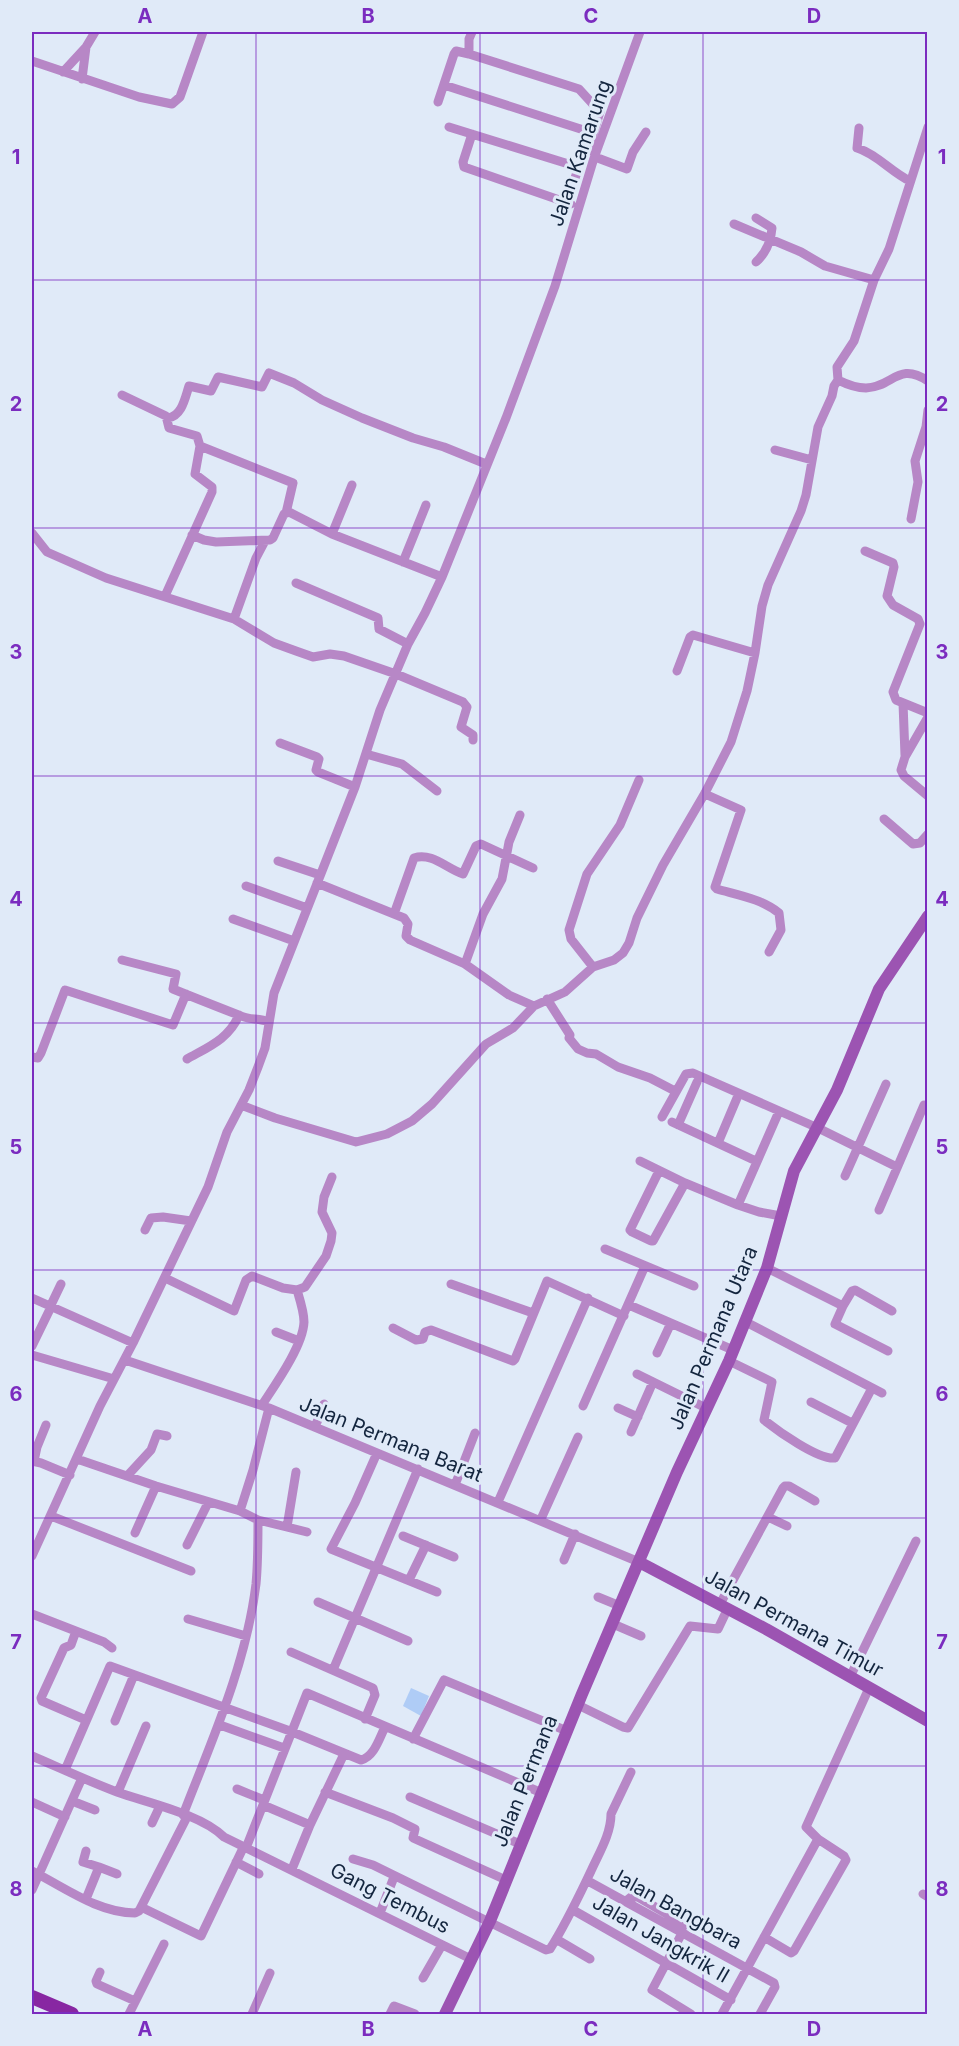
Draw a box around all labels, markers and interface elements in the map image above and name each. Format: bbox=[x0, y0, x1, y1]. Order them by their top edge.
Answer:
text: A bbox=[138, 4, 153, 28]
text: B bbox=[361, 4, 375, 28]
text: C bbox=[584, 4, 598, 28]
text: D bbox=[807, 4, 821, 28]
street label: Jalan Kamarung bbox=[544, 77, 616, 229]
text: 1 bbox=[12, 145, 20, 169]
text: 1 bbox=[938, 145, 946, 169]
text: 2 bbox=[10, 392, 22, 416]
text: 2 bbox=[936, 392, 948, 416]
text: 3 bbox=[10, 640, 22, 664]
text: 3 bbox=[936, 640, 948, 664]
text: 4 bbox=[9, 887, 23, 911]
text: 4 bbox=[935, 887, 949, 911]
text: 5 bbox=[10, 1135, 22, 1159]
text: 5 bbox=[936, 1135, 948, 1159]
street label: Jalan Permana Utara bbox=[663, 1243, 763, 1433]
text: 6 bbox=[10, 1382, 23, 1406]
text: 6 bbox=[936, 1382, 949, 1406]
street label: Jalan Permana Barat bbox=[296, 1391, 486, 1487]
street label: Jalan Permana Timur bbox=[701, 1564, 888, 1682]
text: 7 bbox=[10, 1630, 22, 1654]
text: 7 bbox=[936, 1630, 948, 1654]
street label: Jalan Permana bbox=[488, 1712, 562, 1850]
street label: Gang Tembus bbox=[326, 1858, 454, 1938]
street label: Jalan Bangbara bbox=[606, 1862, 746, 1954]
text: 8 bbox=[9, 1877, 23, 1901]
text: 8 bbox=[935, 1877, 949, 1901]
street label: Jalan Jangkrik II bbox=[588, 1890, 734, 1988]
text: A bbox=[138, 2017, 153, 2041]
text: B bbox=[361, 2017, 375, 2041]
text: C bbox=[584, 2017, 598, 2041]
text: D bbox=[807, 2017, 821, 2041]

